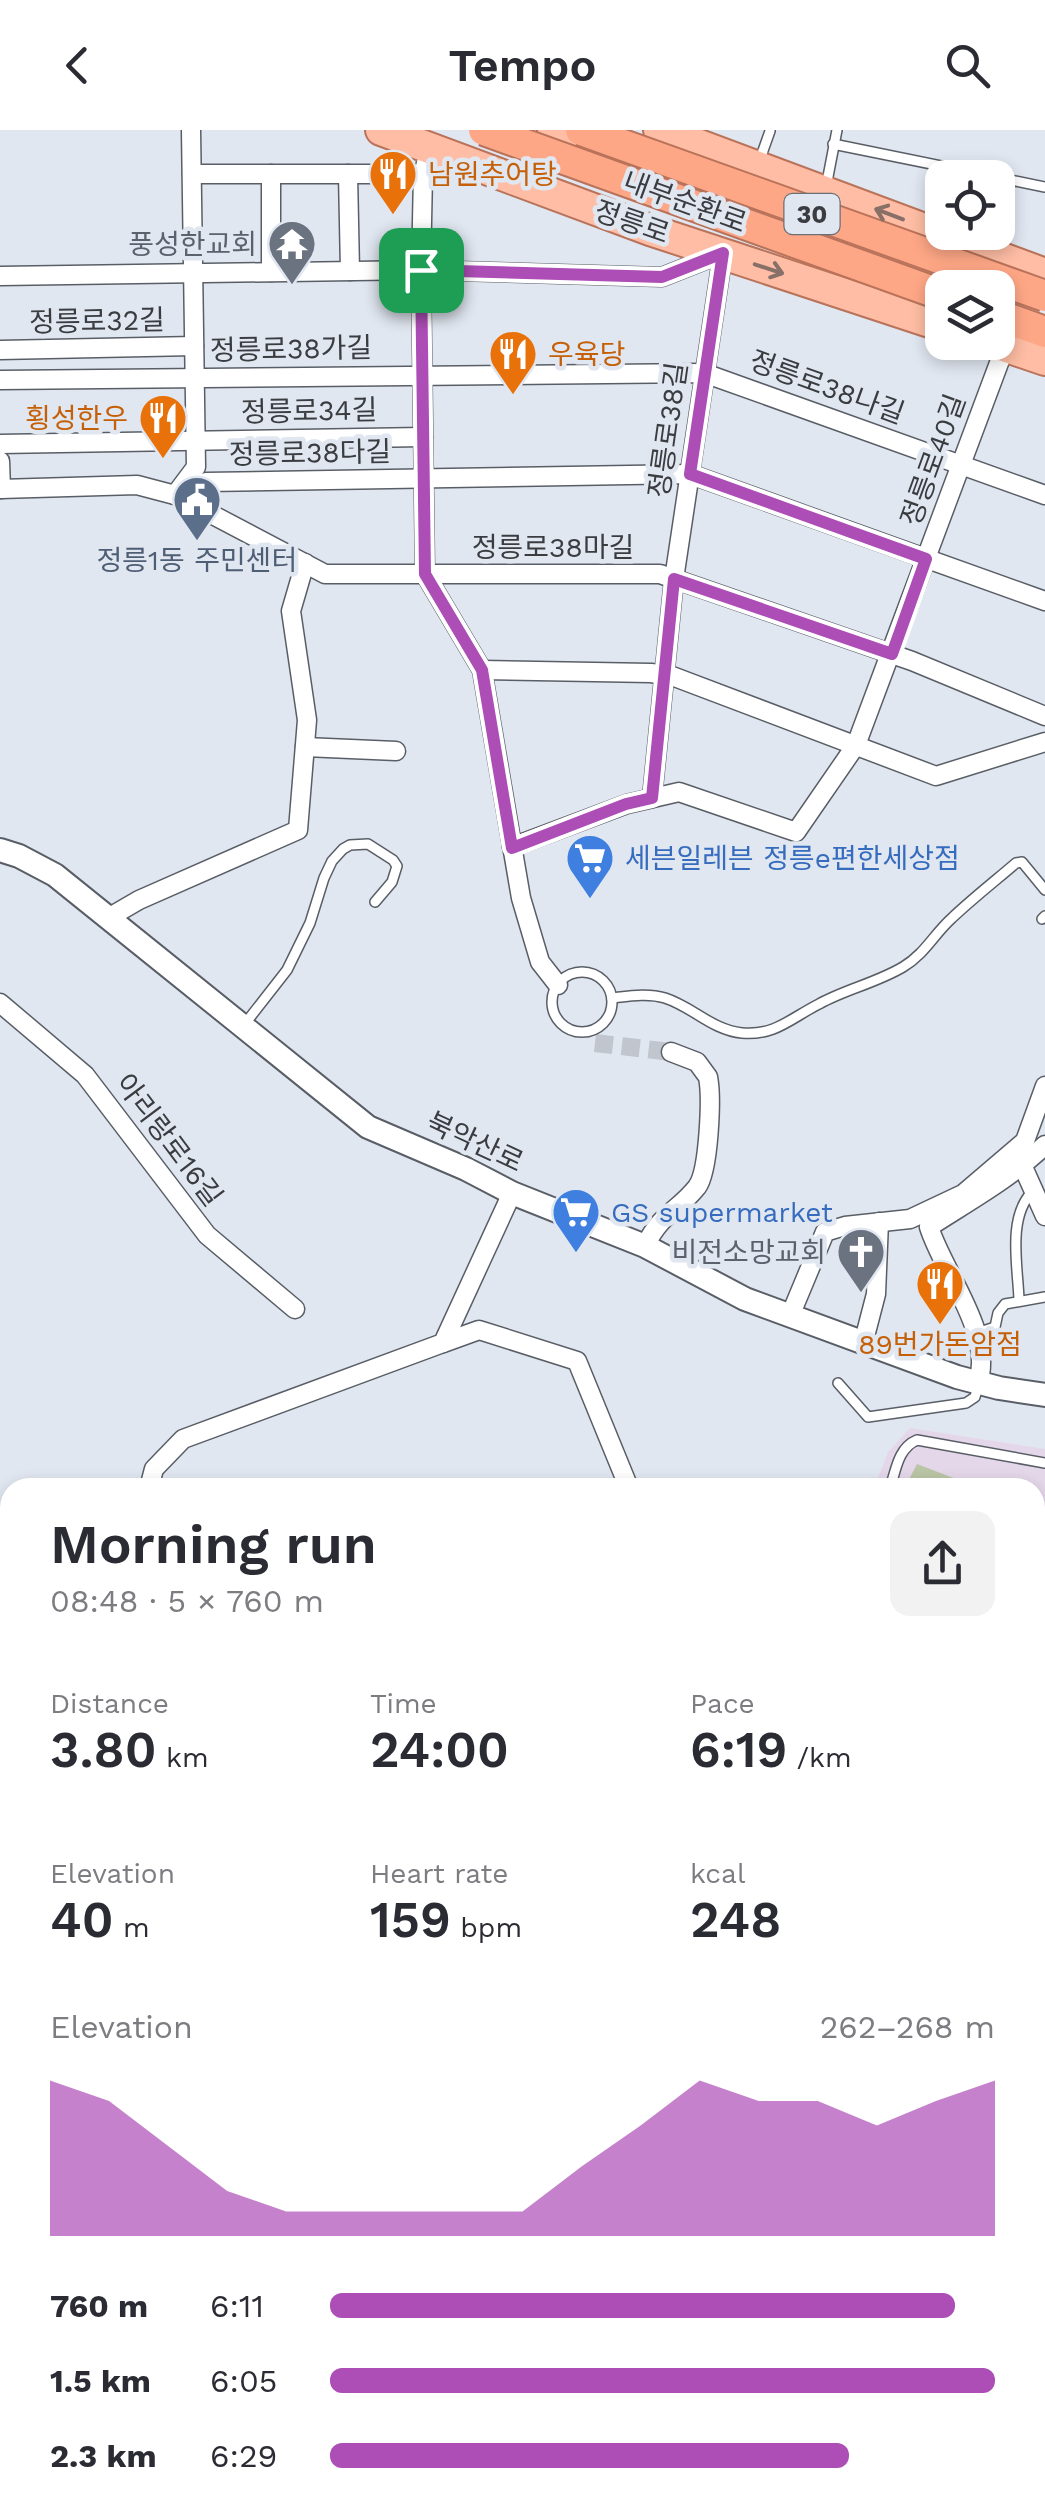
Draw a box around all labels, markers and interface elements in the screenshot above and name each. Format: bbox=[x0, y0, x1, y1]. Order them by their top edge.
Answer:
icon: back bbox=[50, 38, 105, 93]
icon: search bbox=[940, 38, 995, 93]
text: Tempo bbox=[449, 39, 596, 92]
restaurant icon: 남원추어탕 bbox=[367, 148, 419, 216]
place label: 남원추어탕 bbox=[428, 158, 557, 191]
map controls bbox=[925, 160, 1015, 360]
button: locate bbox=[925, 160, 1015, 250]
street label: 내부순환로 bbox=[619, 164, 751, 240]
street label: 정릉로 bbox=[590, 194, 674, 250]
road number: 30 bbox=[784, 194, 840, 234]
one-way arrow bbox=[874, 204, 905, 222]
temple icon: 풍성한교회 bbox=[266, 218, 318, 286]
place label: 풍성한교회 bbox=[128, 228, 257, 261]
pin bbox=[379, 228, 464, 313]
icon: arrive bbox=[394, 243, 449, 298]
one-way arrow bbox=[753, 261, 785, 279]
button: layers bbox=[925, 270, 1015, 360]
street label: 정릉로32길 bbox=[29, 303, 165, 339]
restaurant icon: 우육당 bbox=[487, 328, 539, 396]
street label: 정릉로38가길 bbox=[210, 331, 372, 367]
place label: 우육당 bbox=[548, 338, 625, 371]
street label: 정릉로38나길 bbox=[745, 344, 909, 430]
street label: 정릉로38길 bbox=[642, 360, 694, 500]
street label: 정릉로40길 bbox=[894, 390, 972, 530]
restaurant icon: 횡성한우 bbox=[137, 392, 189, 460]
street label: 정릉로34길 bbox=[240, 393, 378, 429]
place label: 횡성한우 bbox=[25, 402, 128, 435]
street label: 정릉로38다길 bbox=[229, 435, 391, 471]
public building icon: 정릉1동 주민센터 bbox=[171, 474, 223, 542]
street label: 정릉로38마길 bbox=[472, 531, 634, 564]
place label: 정릉1동 주민센터 bbox=[97, 544, 297, 577]
supermarket icon: 세븐일레븐 정릉e편한세상점 bbox=[564, 832, 616, 900]
place label: 세븐일레븐 정릉e편한세상점 bbox=[625, 842, 960, 875]
street label: 아리랑로16길 bbox=[109, 1067, 229, 1213]
street label: 북악산로 bbox=[421, 1105, 529, 1179]
supermarket icon: GS supermarket bbox=[550, 1186, 602, 1254]
place label: GS supermarket bbox=[611, 1196, 833, 1229]
church icon: 비전소망교회 bbox=[835, 1226, 887, 1294]
place label: 비전소망교회 bbox=[671, 1236, 826, 1269]
restaurant icon: 89번가돈암점 bbox=[914, 1258, 966, 1326]
place label: 89번가돈암점 bbox=[858, 1328, 1022, 1361]
button: share bbox=[890, 1511, 995, 1616]
text: Morning run bbox=[50, 1512, 377, 1576]
text: 08:48 · 5 × 760 m bbox=[50, 1582, 324, 1620]
text: Distance bbox=[50, 1687, 169, 1720]
text: Time bbox=[370, 1687, 437, 1720]
text: Pace bbox=[690, 1687, 755, 1720]
text: 3.80 bbox=[50, 1720, 156, 1779]
text: 24:00 bbox=[370, 1720, 509, 1779]
text: 6:19 bbox=[690, 1720, 787, 1779]
text: km bbox=[156, 1741, 209, 1774]
text: /km bbox=[787, 1741, 852, 1774]
text: Elevation bbox=[50, 1857, 175, 1890]
text: Heart rate bbox=[370, 1857, 508, 1890]
text: kcal bbox=[690, 1857, 745, 1890]
text: 40 bbox=[50, 1890, 113, 1949]
text: 159 bbox=[370, 1890, 451, 1949]
text: 248 bbox=[690, 1890, 781, 1949]
text: m bbox=[113, 1911, 150, 1944]
text: bpm bbox=[451, 1911, 522, 1944]
text: Elevation bbox=[50, 2008, 193, 2046]
text: 262–268 m bbox=[820, 2008, 995, 2046]
text: 760 m bbox=[50, 2287, 148, 2325]
text: 6:11 bbox=[210, 2287, 264, 2325]
text: 1.5 km bbox=[50, 2362, 151, 2400]
text: 6:05 bbox=[210, 2362, 277, 2400]
text: 2.3 km bbox=[50, 2437, 157, 2475]
text: 6:29 bbox=[210, 2437, 277, 2475]

